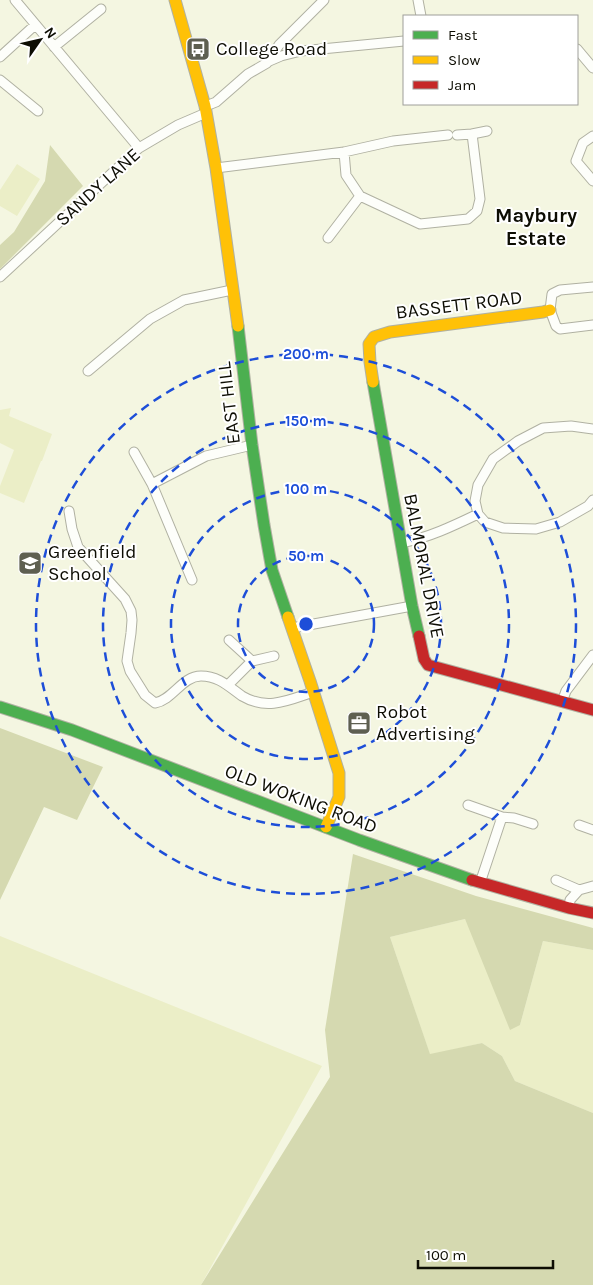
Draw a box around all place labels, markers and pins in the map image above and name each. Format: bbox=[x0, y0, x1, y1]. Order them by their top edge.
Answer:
bus stop icon: College Road bbox=[185, 36, 211, 62]
place label: College Road bbox=[216, 38, 327, 60]
place label: Greenfield School bbox=[48, 541, 137, 585]
school or university icon: Greenfield School bbox=[17, 550, 43, 576]
centre of rings bbox=[297, 615, 315, 633]
place label: Robot Advertising bbox=[376, 701, 475, 745]
office icon: Robot Advertising bbox=[346, 710, 372, 736]

